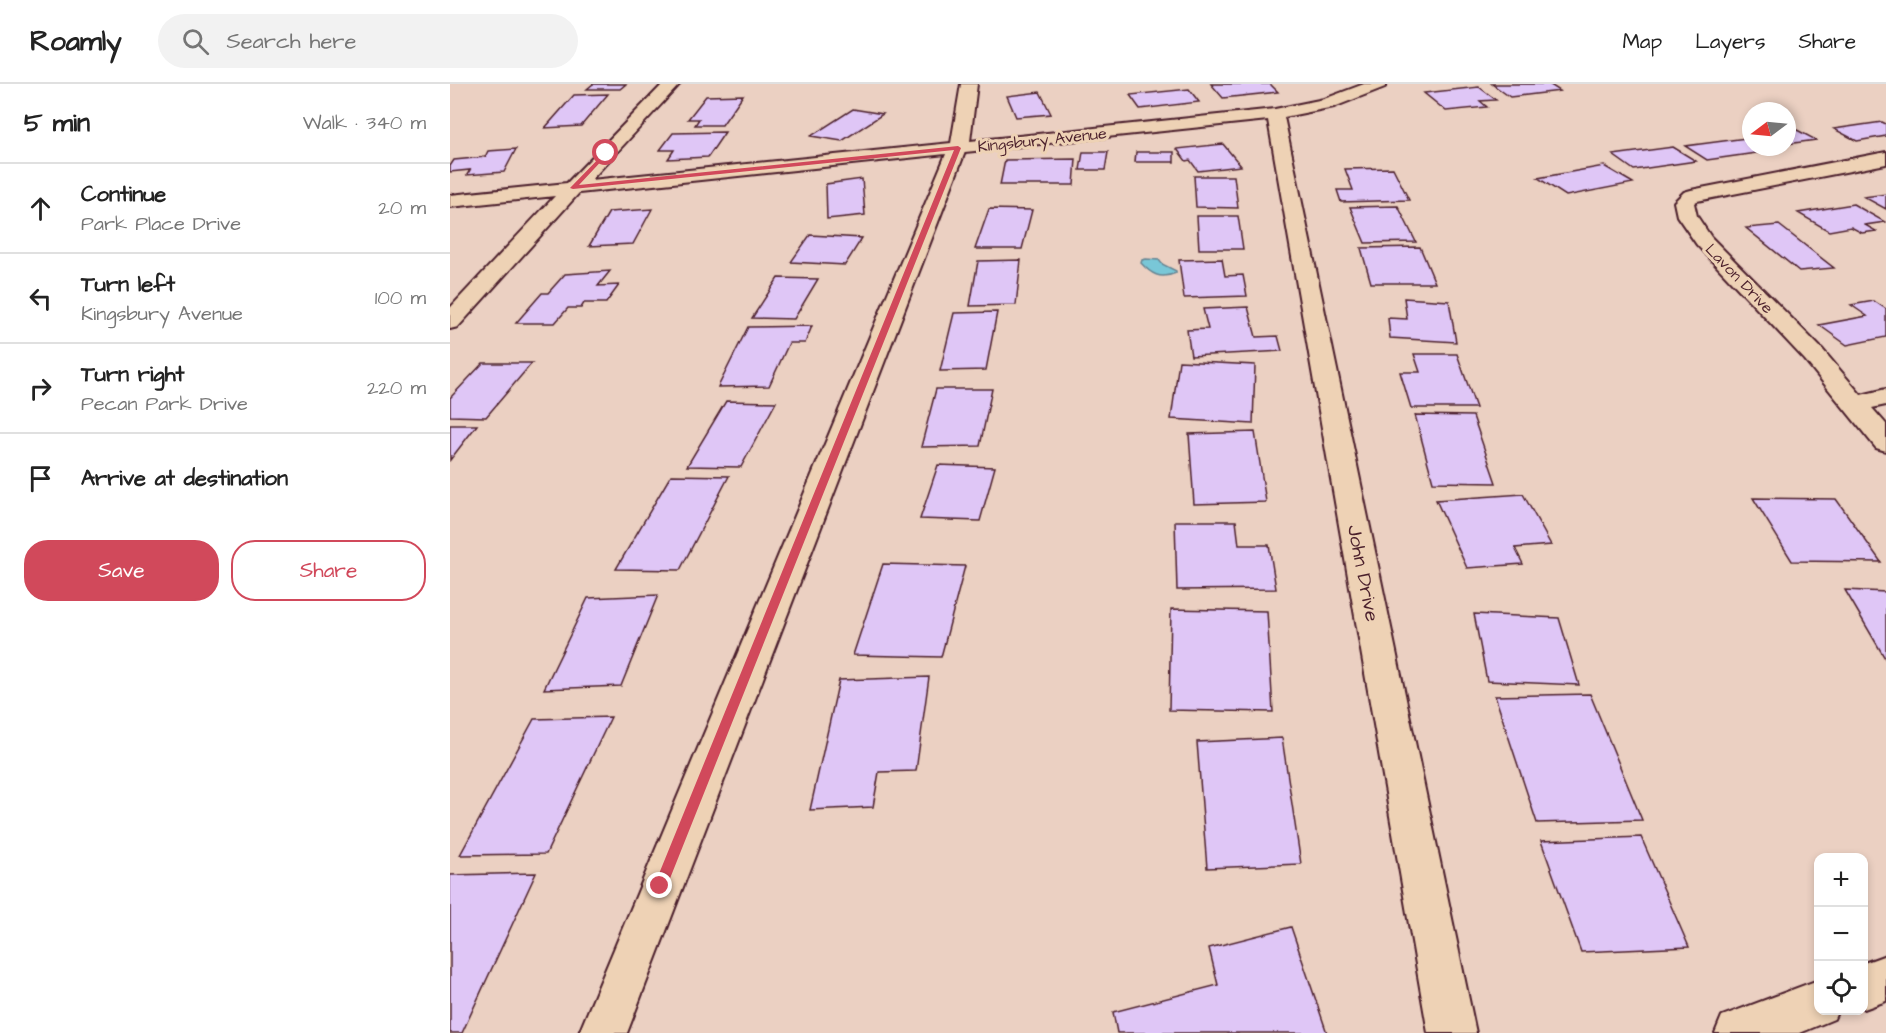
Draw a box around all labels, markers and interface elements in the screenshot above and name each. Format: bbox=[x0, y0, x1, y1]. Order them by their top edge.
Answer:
search box bbox=[158, 14, 578, 68]
text: Roamly bbox=[30, 22, 122, 61]
icon: search bbox=[179, 25, 212, 58]
text: Search here bbox=[227, 26, 356, 57]
text: Map bbox=[1622, 27, 1662, 56]
text: Layers bbox=[1695, 27, 1765, 56]
text: Share bbox=[1798, 27, 1856, 56]
north arrow bbox=[1742, 102, 1796, 156]
text: 5 min bbox=[24, 105, 90, 141]
text: Walk · 340 m bbox=[303, 109, 426, 137]
street label: Kingsbury Avenue bbox=[977, 122, 1108, 159]
route start bbox=[592, 139, 618, 165]
text: Continue bbox=[81, 179, 166, 210]
icon: ahead bbox=[24, 192, 57, 225]
text: 20 m bbox=[378, 194, 426, 222]
text: Park Place Drive bbox=[81, 210, 241, 238]
street label: Lavon Drive bbox=[1700, 239, 1779, 319]
text: Turn left bbox=[81, 269, 175, 300]
icon: left bbox=[24, 282, 57, 315]
text: 100 m bbox=[375, 284, 426, 312]
text: Kingsbury Avenue bbox=[81, 300, 243, 328]
text: Turn right bbox=[81, 359, 184, 390]
icon: right bbox=[24, 372, 57, 405]
text: 220 m bbox=[367, 374, 426, 402]
text: Pecan Park Drive bbox=[81, 390, 248, 418]
icon: arrive bbox=[24, 462, 57, 495]
text: Arrive at destination bbox=[81, 463, 288, 494]
street label: John Drive bbox=[1340, 522, 1386, 624]
button: Save bbox=[24, 540, 219, 601]
button: Share bbox=[231, 540, 426, 601]
map controls bbox=[1814, 853, 1868, 1015]
button: + bbox=[1814, 853, 1868, 907]
route end bbox=[646, 872, 672, 898]
button: − bbox=[1814, 907, 1868, 961]
button: locate bbox=[1814, 961, 1868, 1015]

